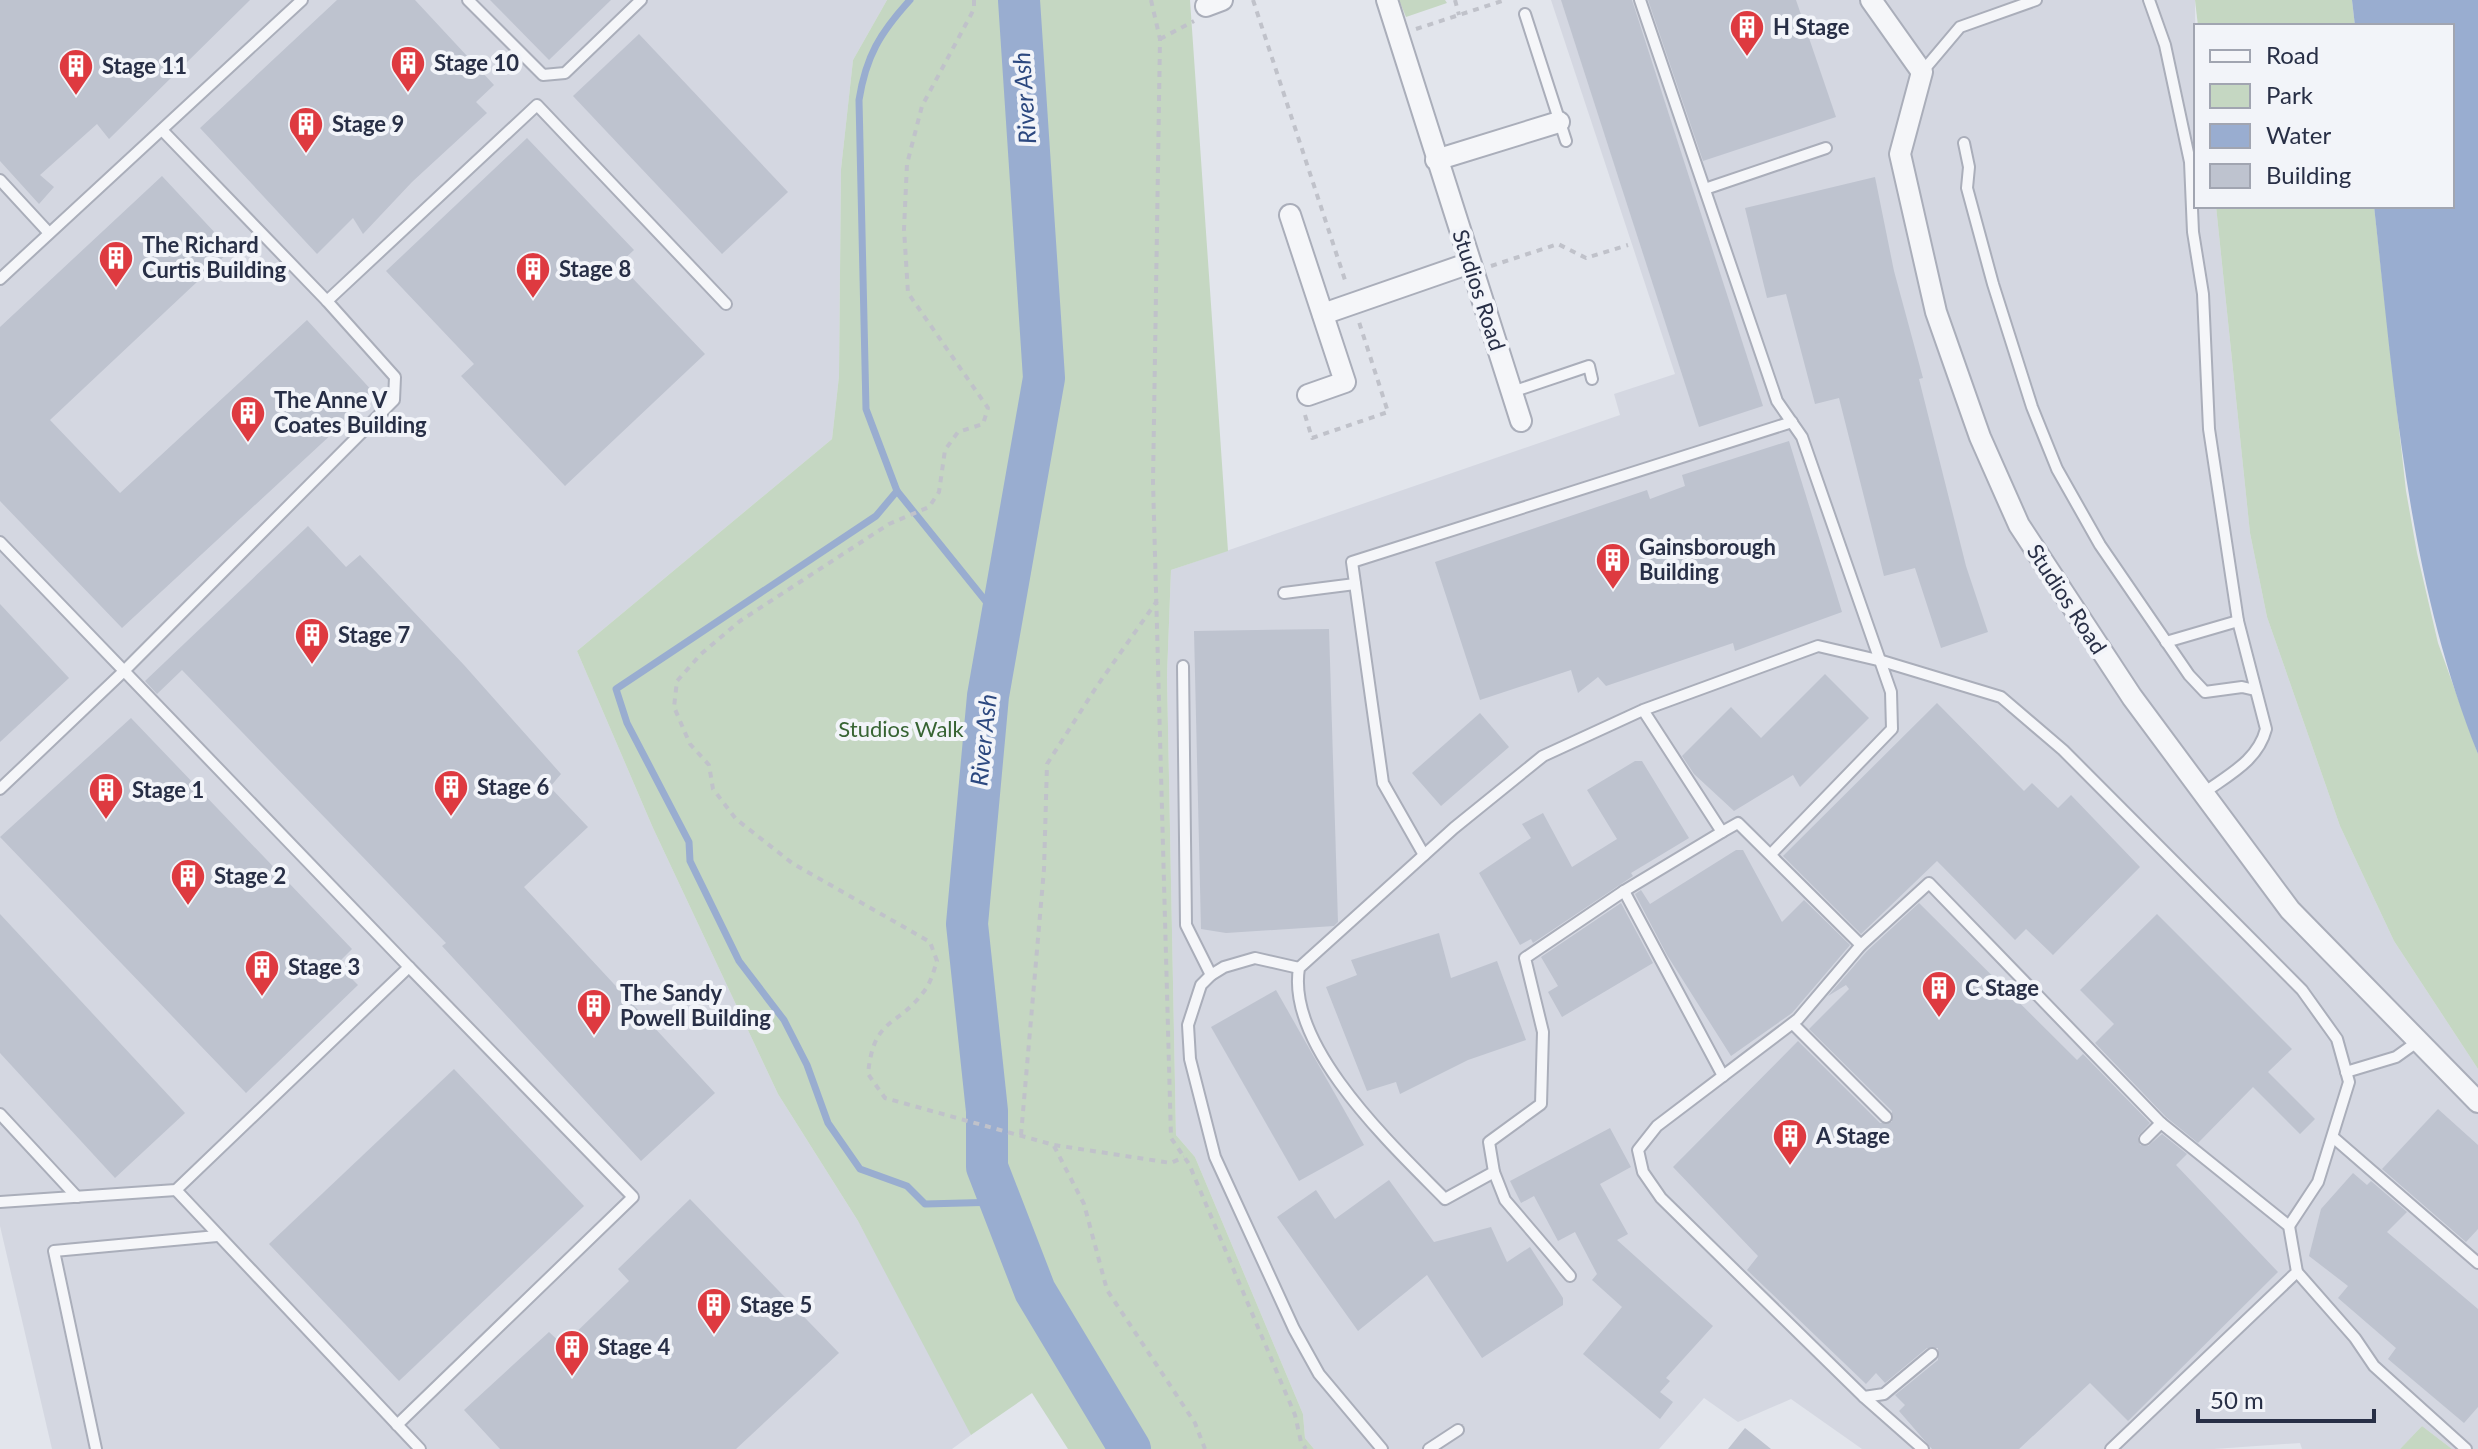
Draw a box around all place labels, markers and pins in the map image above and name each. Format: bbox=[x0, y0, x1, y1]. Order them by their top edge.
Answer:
building icon: H Stage bbox=[1728, 8, 1766, 58]
place label: H Stage bbox=[1773, 13, 1850, 40]
building icon: Stage 10 bbox=[389, 44, 427, 94]
building icon: Stage 11 bbox=[57, 47, 95, 97]
place label: Stage 10 bbox=[434, 49, 519, 76]
place label: Stage 11 bbox=[102, 52, 187, 79]
building icon: Stage 9 bbox=[287, 105, 325, 155]
place label: Stage 9 bbox=[332, 110, 404, 137]
place label: The Richard Curtis Building bbox=[142, 231, 286, 283]
building icon: The Richard Curtis Building bbox=[97, 239, 135, 289]
building icon: Stage 8 bbox=[514, 250, 552, 300]
place label: Stage 8 bbox=[559, 255, 631, 282]
place label: The Anne V Coates Building bbox=[274, 386, 427, 438]
building icon: The Anne V Coates Building bbox=[229, 394, 267, 444]
place label: Gainsborough Building bbox=[1639, 533, 1776, 585]
building icon: Gainsborough Building bbox=[1594, 541, 1632, 591]
building icon: Stage 7 bbox=[293, 616, 331, 666]
place label: Stage 7 bbox=[338, 621, 410, 648]
building icon: Stage 6 bbox=[432, 768, 470, 818]
building icon: Stage 1 bbox=[87, 771, 125, 821]
place label: Stage 6 bbox=[477, 773, 549, 800]
place label: Stage 1 bbox=[132, 776, 204, 803]
building icon: Stage 2 bbox=[169, 857, 207, 907]
place label: Stage 2 bbox=[214, 862, 286, 889]
building icon: Stage 3 bbox=[243, 948, 281, 998]
place label: Stage 3 bbox=[288, 953, 360, 980]
building icon: C Stage bbox=[1920, 969, 1958, 1019]
place label: C Stage bbox=[1965, 974, 2039, 1001]
place label: The Sandy Powell Building bbox=[620, 979, 771, 1031]
building icon: The Sandy Powell Building bbox=[575, 987, 613, 1037]
building icon: A Stage bbox=[1771, 1117, 1809, 1167]
place label: A Stage bbox=[1815, 1122, 1890, 1149]
building icon: Stage 5 bbox=[695, 1286, 733, 1336]
place label: Stage 5 bbox=[740, 1291, 812, 1318]
building icon: Stage 4 bbox=[553, 1328, 591, 1378]
place label: Stage 4 bbox=[598, 1333, 670, 1360]

